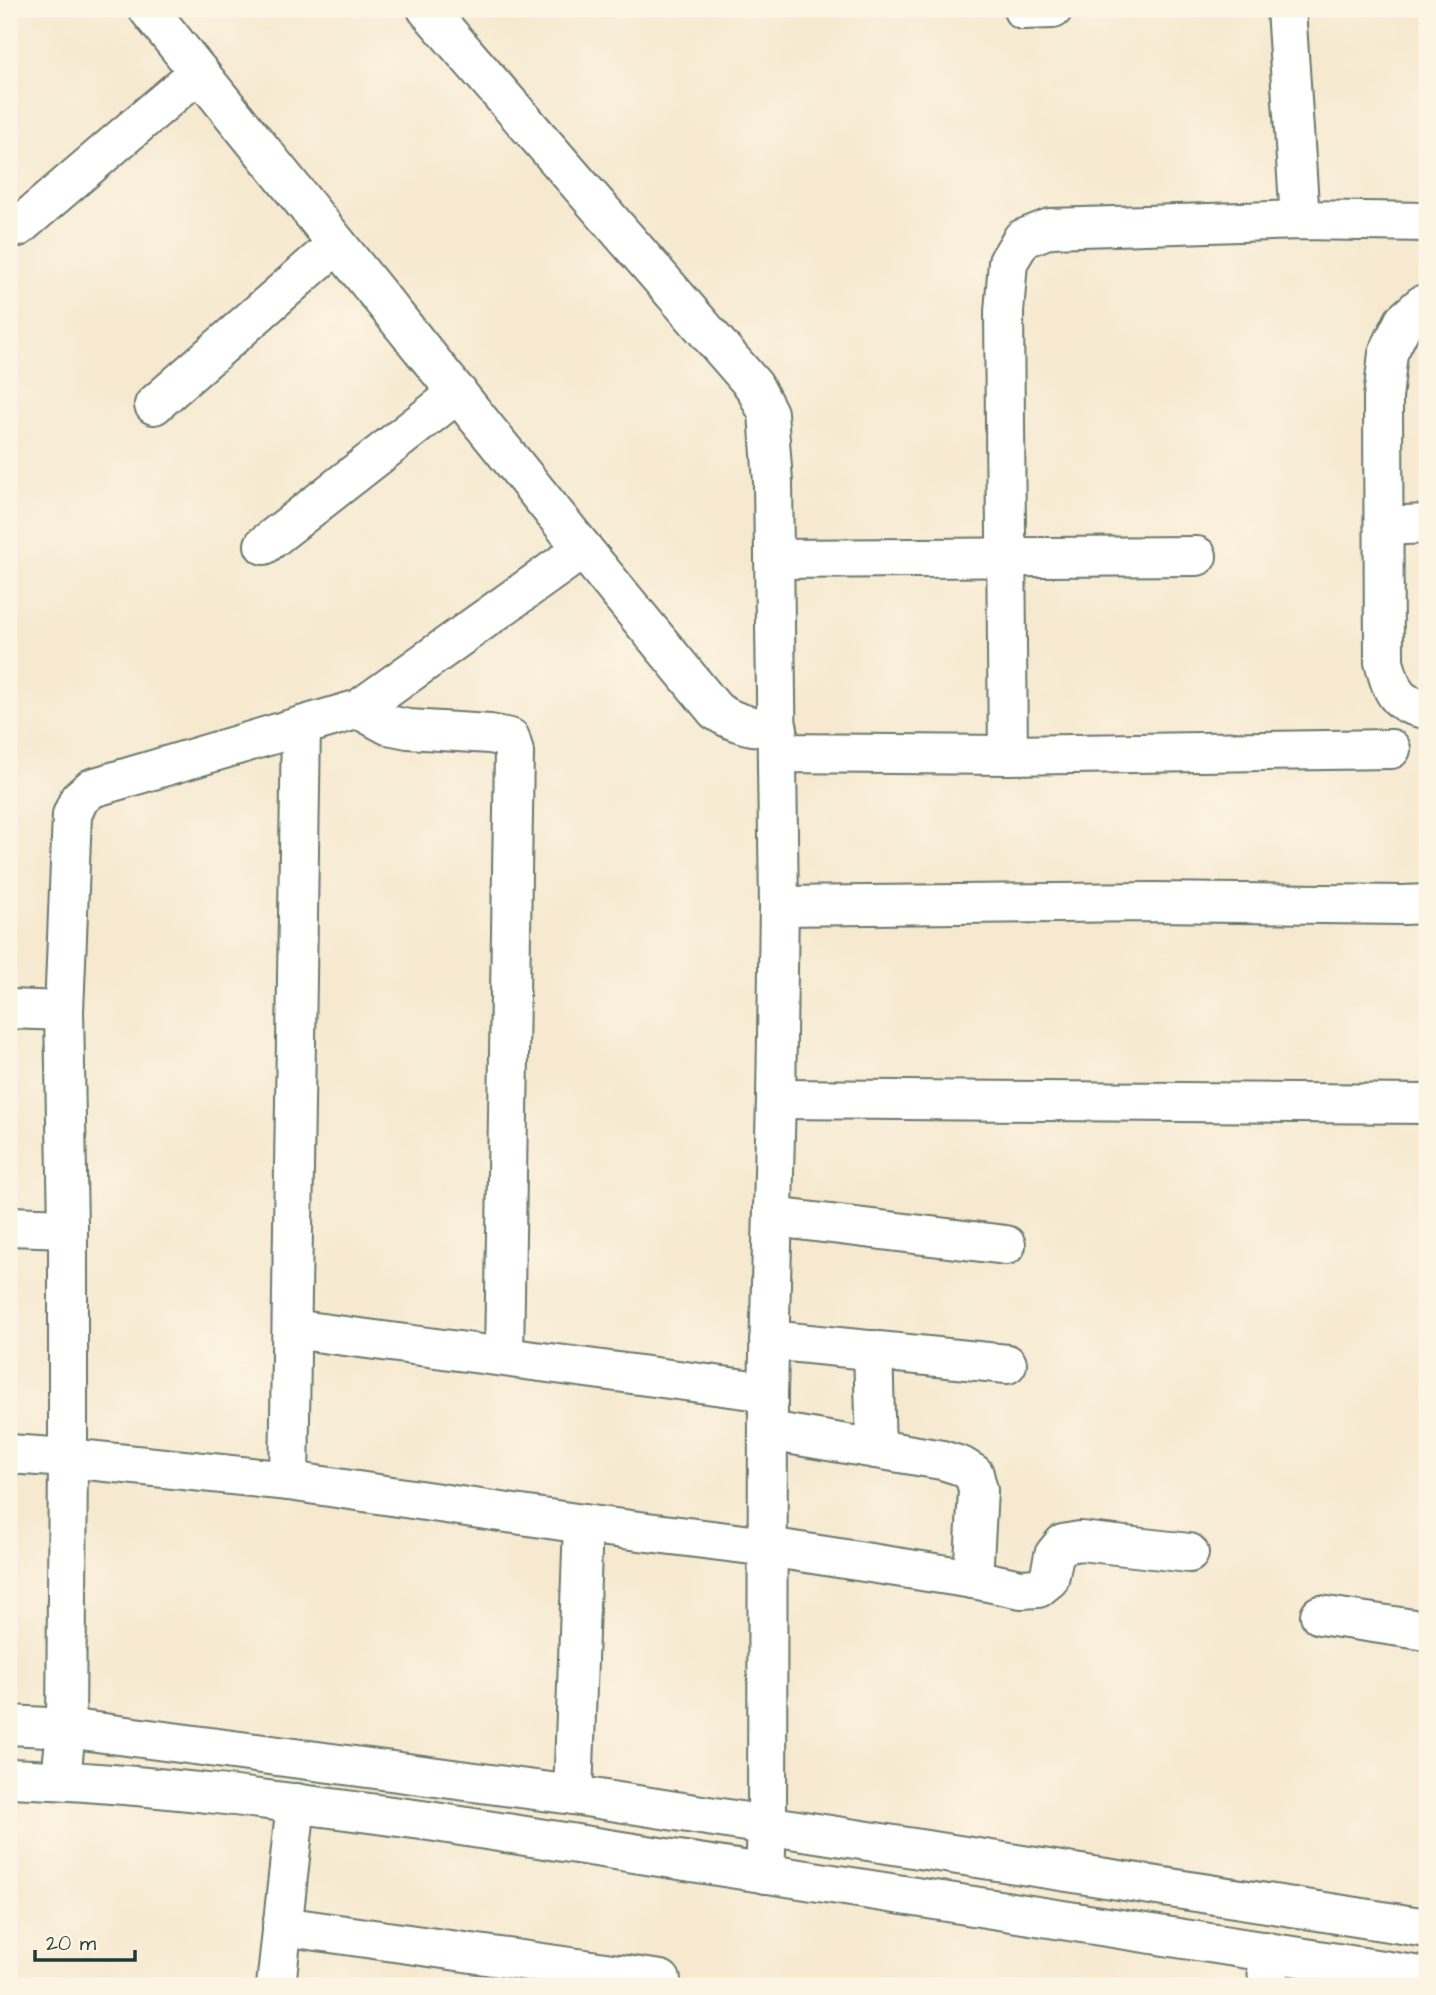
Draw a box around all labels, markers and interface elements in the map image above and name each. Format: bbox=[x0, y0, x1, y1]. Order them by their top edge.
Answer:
scale bar bbox=[35, 1918, 135, 1962]
text: 20 m bbox=[46, 1929, 97, 1958]

